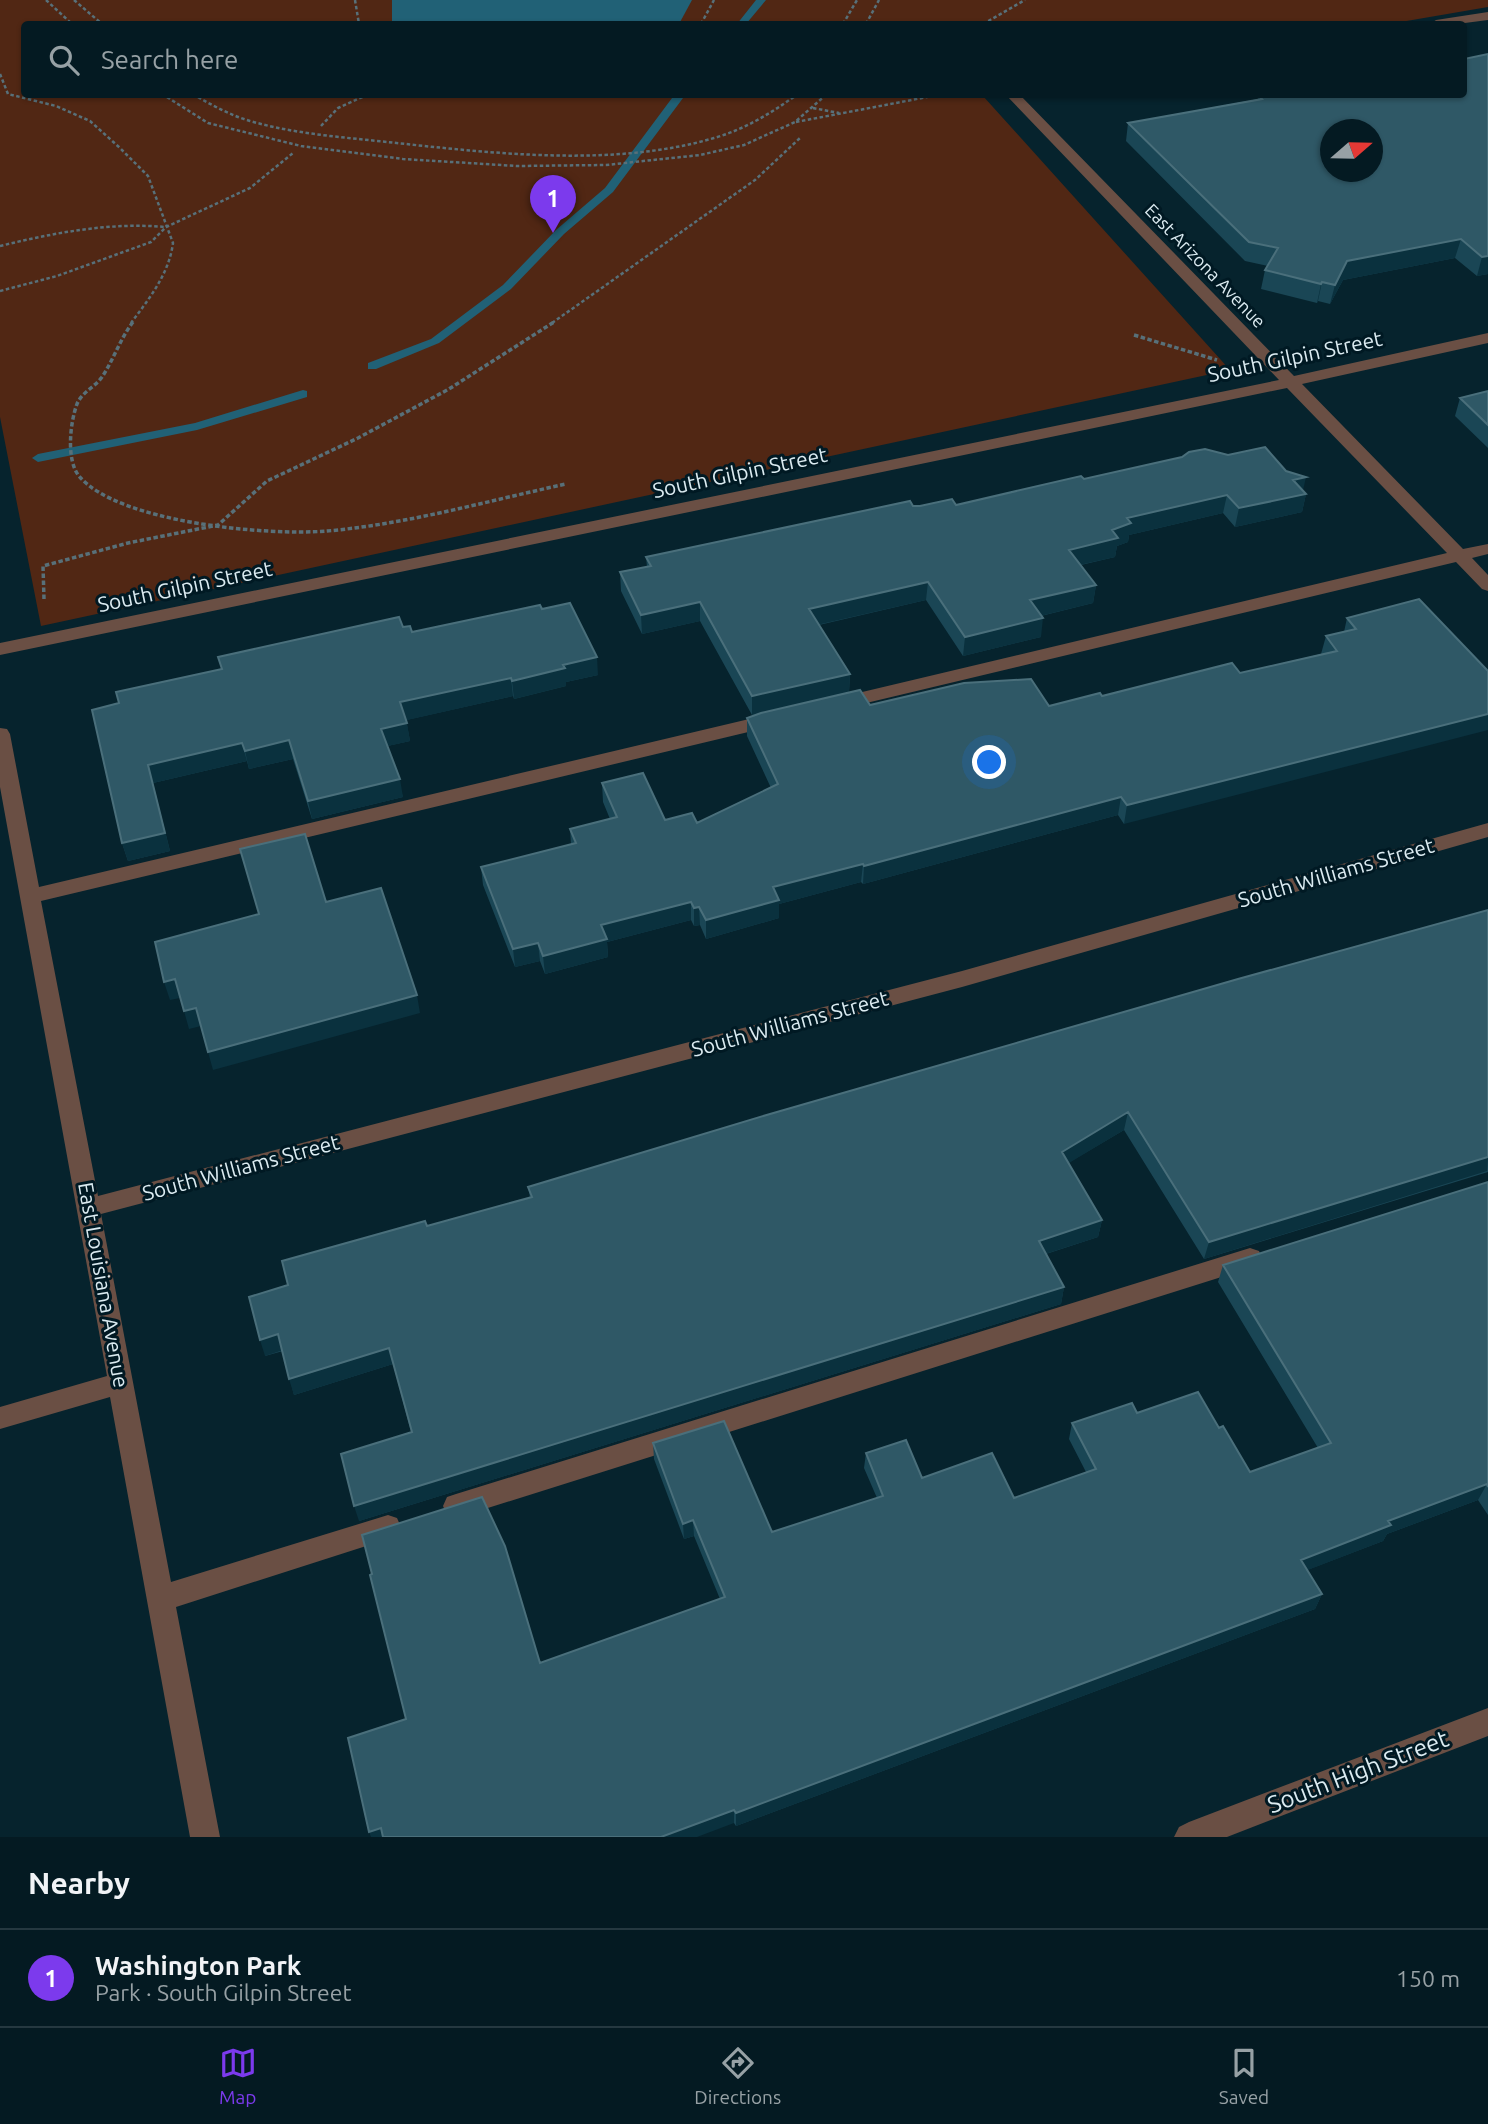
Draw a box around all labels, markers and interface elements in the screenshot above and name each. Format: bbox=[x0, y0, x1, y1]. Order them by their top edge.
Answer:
search box bbox=[21, 21, 1467, 98]
icon: search bbox=[45, 41, 83, 79]
text: Search here bbox=[101, 45, 238, 74]
north arrow bbox=[1320, 119, 1383, 182]
pin: 1 bbox=[530, 175, 576, 233]
street label: East Arizona Avenue bbox=[1142, 199, 1270, 331]
street label: South Gilpin Street bbox=[1205, 326, 1384, 386]
street label: South Gilpin Street bbox=[650, 442, 829, 502]
street label: South Gilpin Street bbox=[95, 556, 274, 616]
your location bbox=[972, 745, 1006, 779]
street label: South Williams Street bbox=[1235, 833, 1437, 912]
street label: South Williams Street bbox=[689, 985, 891, 1061]
street label: South Williams Street bbox=[140, 1129, 342, 1205]
street label: East Louisiana Avenue bbox=[74, 1180, 134, 1389]
street label: South High Street bbox=[1264, 1724, 1453, 1818]
text: Nearby bbox=[28, 1866, 130, 1900]
text: Washington Park bbox=[95, 1951, 301, 1980]
text: 1 bbox=[45, 1966, 57, 1991]
text: 150 m bbox=[1396, 1966, 1460, 1991]
text: Park · South Gilpin Street bbox=[95, 1980, 352, 2005]
tab: Map bbox=[219, 2044, 257, 2108]
tab: Directions bbox=[694, 2044, 781, 2108]
tab: Saved bbox=[1219, 2044, 1269, 2108]

